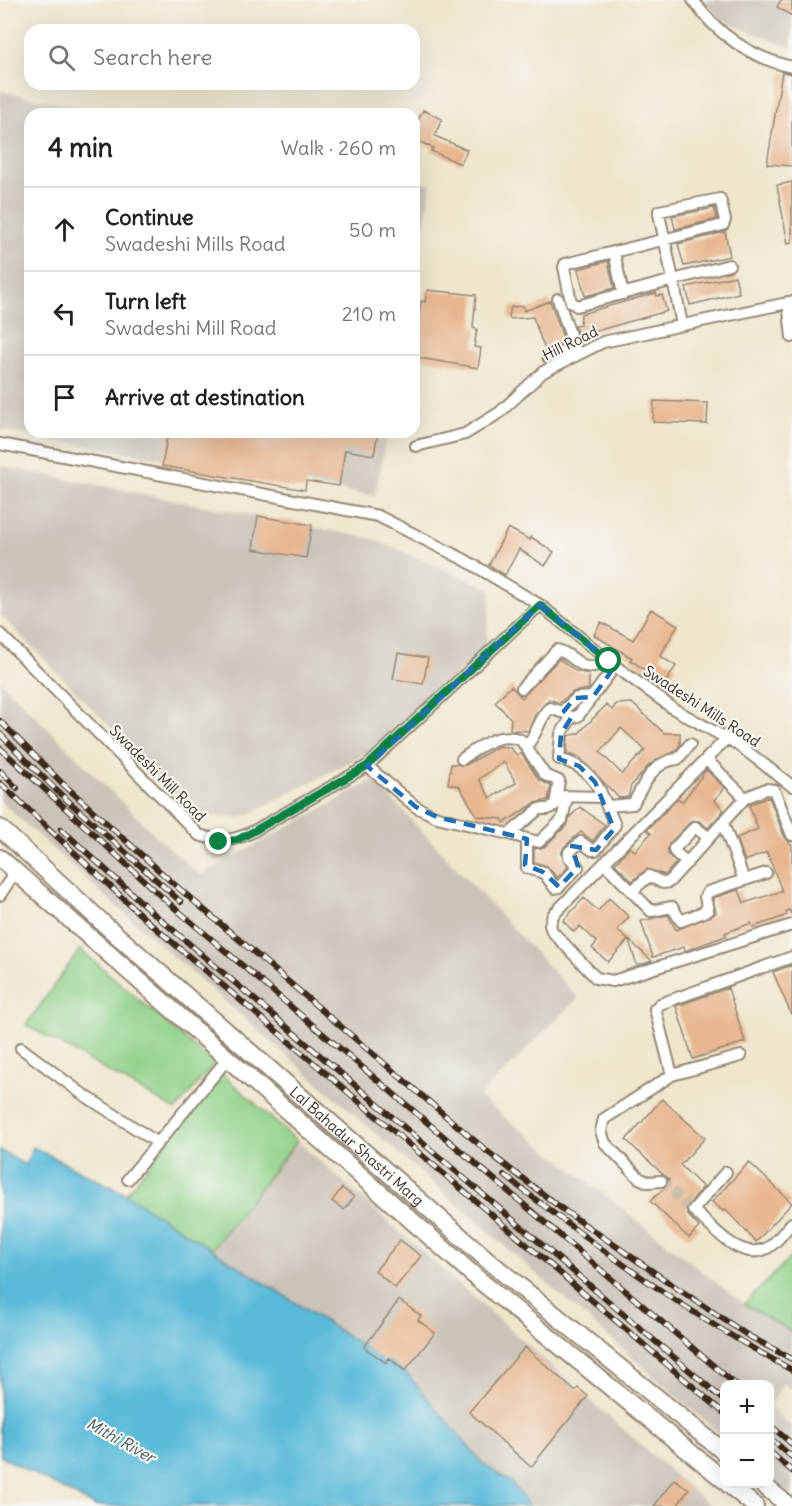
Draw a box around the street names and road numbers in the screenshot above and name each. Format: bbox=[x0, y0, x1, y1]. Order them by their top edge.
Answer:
street label: Hill Road bbox=[539, 321, 601, 365]
street label: Swadeshi Mills Road bbox=[640, 661, 764, 751]
street label: Swadeshi Mill Road bbox=[106, 721, 210, 825]
street label: Lal Bahadur Shastri Marg bbox=[286, 1082, 428, 1210]

